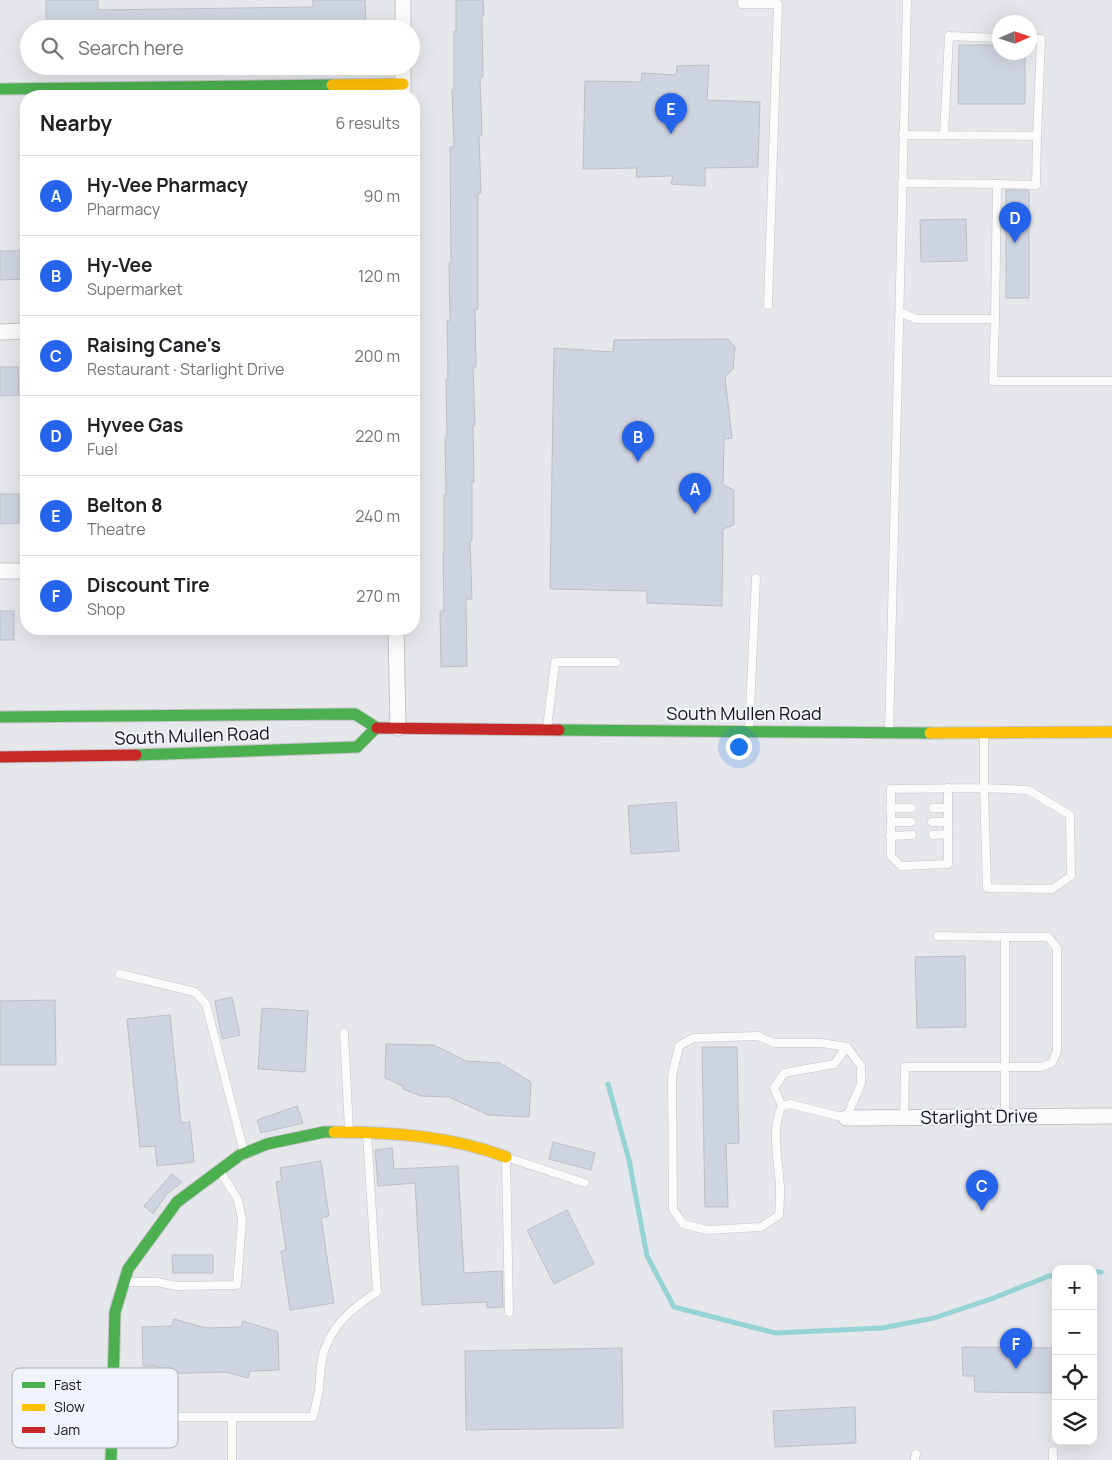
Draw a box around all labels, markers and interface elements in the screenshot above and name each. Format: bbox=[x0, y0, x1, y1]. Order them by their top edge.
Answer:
north arrow bbox=[992, 15, 1037, 60]
search box bbox=[20, 20, 420, 75]
icon: search bbox=[38, 34, 66, 62]
text: Search here bbox=[78, 35, 184, 61]
pin: E bbox=[655, 93, 687, 134]
text: Nearby bbox=[40, 109, 112, 137]
text: 6 results bbox=[335, 112, 400, 134]
text: Hy-Vee Pharmacy bbox=[87, 172, 248, 198]
text: A bbox=[51, 185, 61, 207]
text: 90 m bbox=[364, 185, 400, 207]
text: Pharmacy bbox=[87, 198, 160, 220]
pin: D bbox=[999, 202, 1031, 243]
text: Hy-Vee bbox=[87, 252, 152, 278]
text: B bbox=[51, 265, 61, 287]
text: 120 m bbox=[358, 265, 400, 287]
text: Supermarket bbox=[87, 278, 183, 300]
text: Raising Cane's bbox=[87, 332, 221, 358]
text: C bbox=[50, 345, 62, 367]
text: 200 m bbox=[355, 345, 400, 367]
text: Restaurant · Starlight Drive bbox=[87, 358, 284, 380]
text: Hyvee Gas bbox=[87, 412, 183, 438]
pin: B bbox=[622, 421, 654, 462]
text: D bbox=[50, 425, 62, 447]
text: 220 m bbox=[355, 425, 400, 447]
text: Fuel bbox=[87, 438, 118, 460]
pin: A bbox=[679, 473, 711, 514]
text: Belton 8 bbox=[87, 492, 163, 518]
text: E bbox=[51, 505, 61, 527]
text: 240 m bbox=[355, 505, 400, 527]
text: Theatre bbox=[87, 518, 146, 540]
text: Discount Tire bbox=[87, 572, 210, 598]
text: F bbox=[52, 585, 60, 607]
text: 270 m bbox=[356, 585, 400, 607]
text: Shop bbox=[87, 598, 125, 620]
street label: South Mullen Road bbox=[666, 701, 822, 725]
street label: South Mullen Road bbox=[114, 720, 270, 750]
your location bbox=[726, 734, 752, 760]
street label: Starlight Drive bbox=[920, 1103, 1038, 1129]
pin: C bbox=[966, 1170, 998, 1211]
map controls bbox=[1052, 1265, 1097, 1445]
button: + bbox=[1052, 1265, 1097, 1310]
button: − bbox=[1052, 1310, 1097, 1355]
pin: F bbox=[1000, 1328, 1032, 1369]
button: locate bbox=[1052, 1355, 1097, 1400]
legend bbox=[12, 1368, 178, 1448]
text: Fast bbox=[54, 1375, 82, 1394]
text: Slow bbox=[54, 1397, 85, 1416]
button: layers bbox=[1052, 1400, 1097, 1445]
text: Jam bbox=[54, 1420, 80, 1439]

